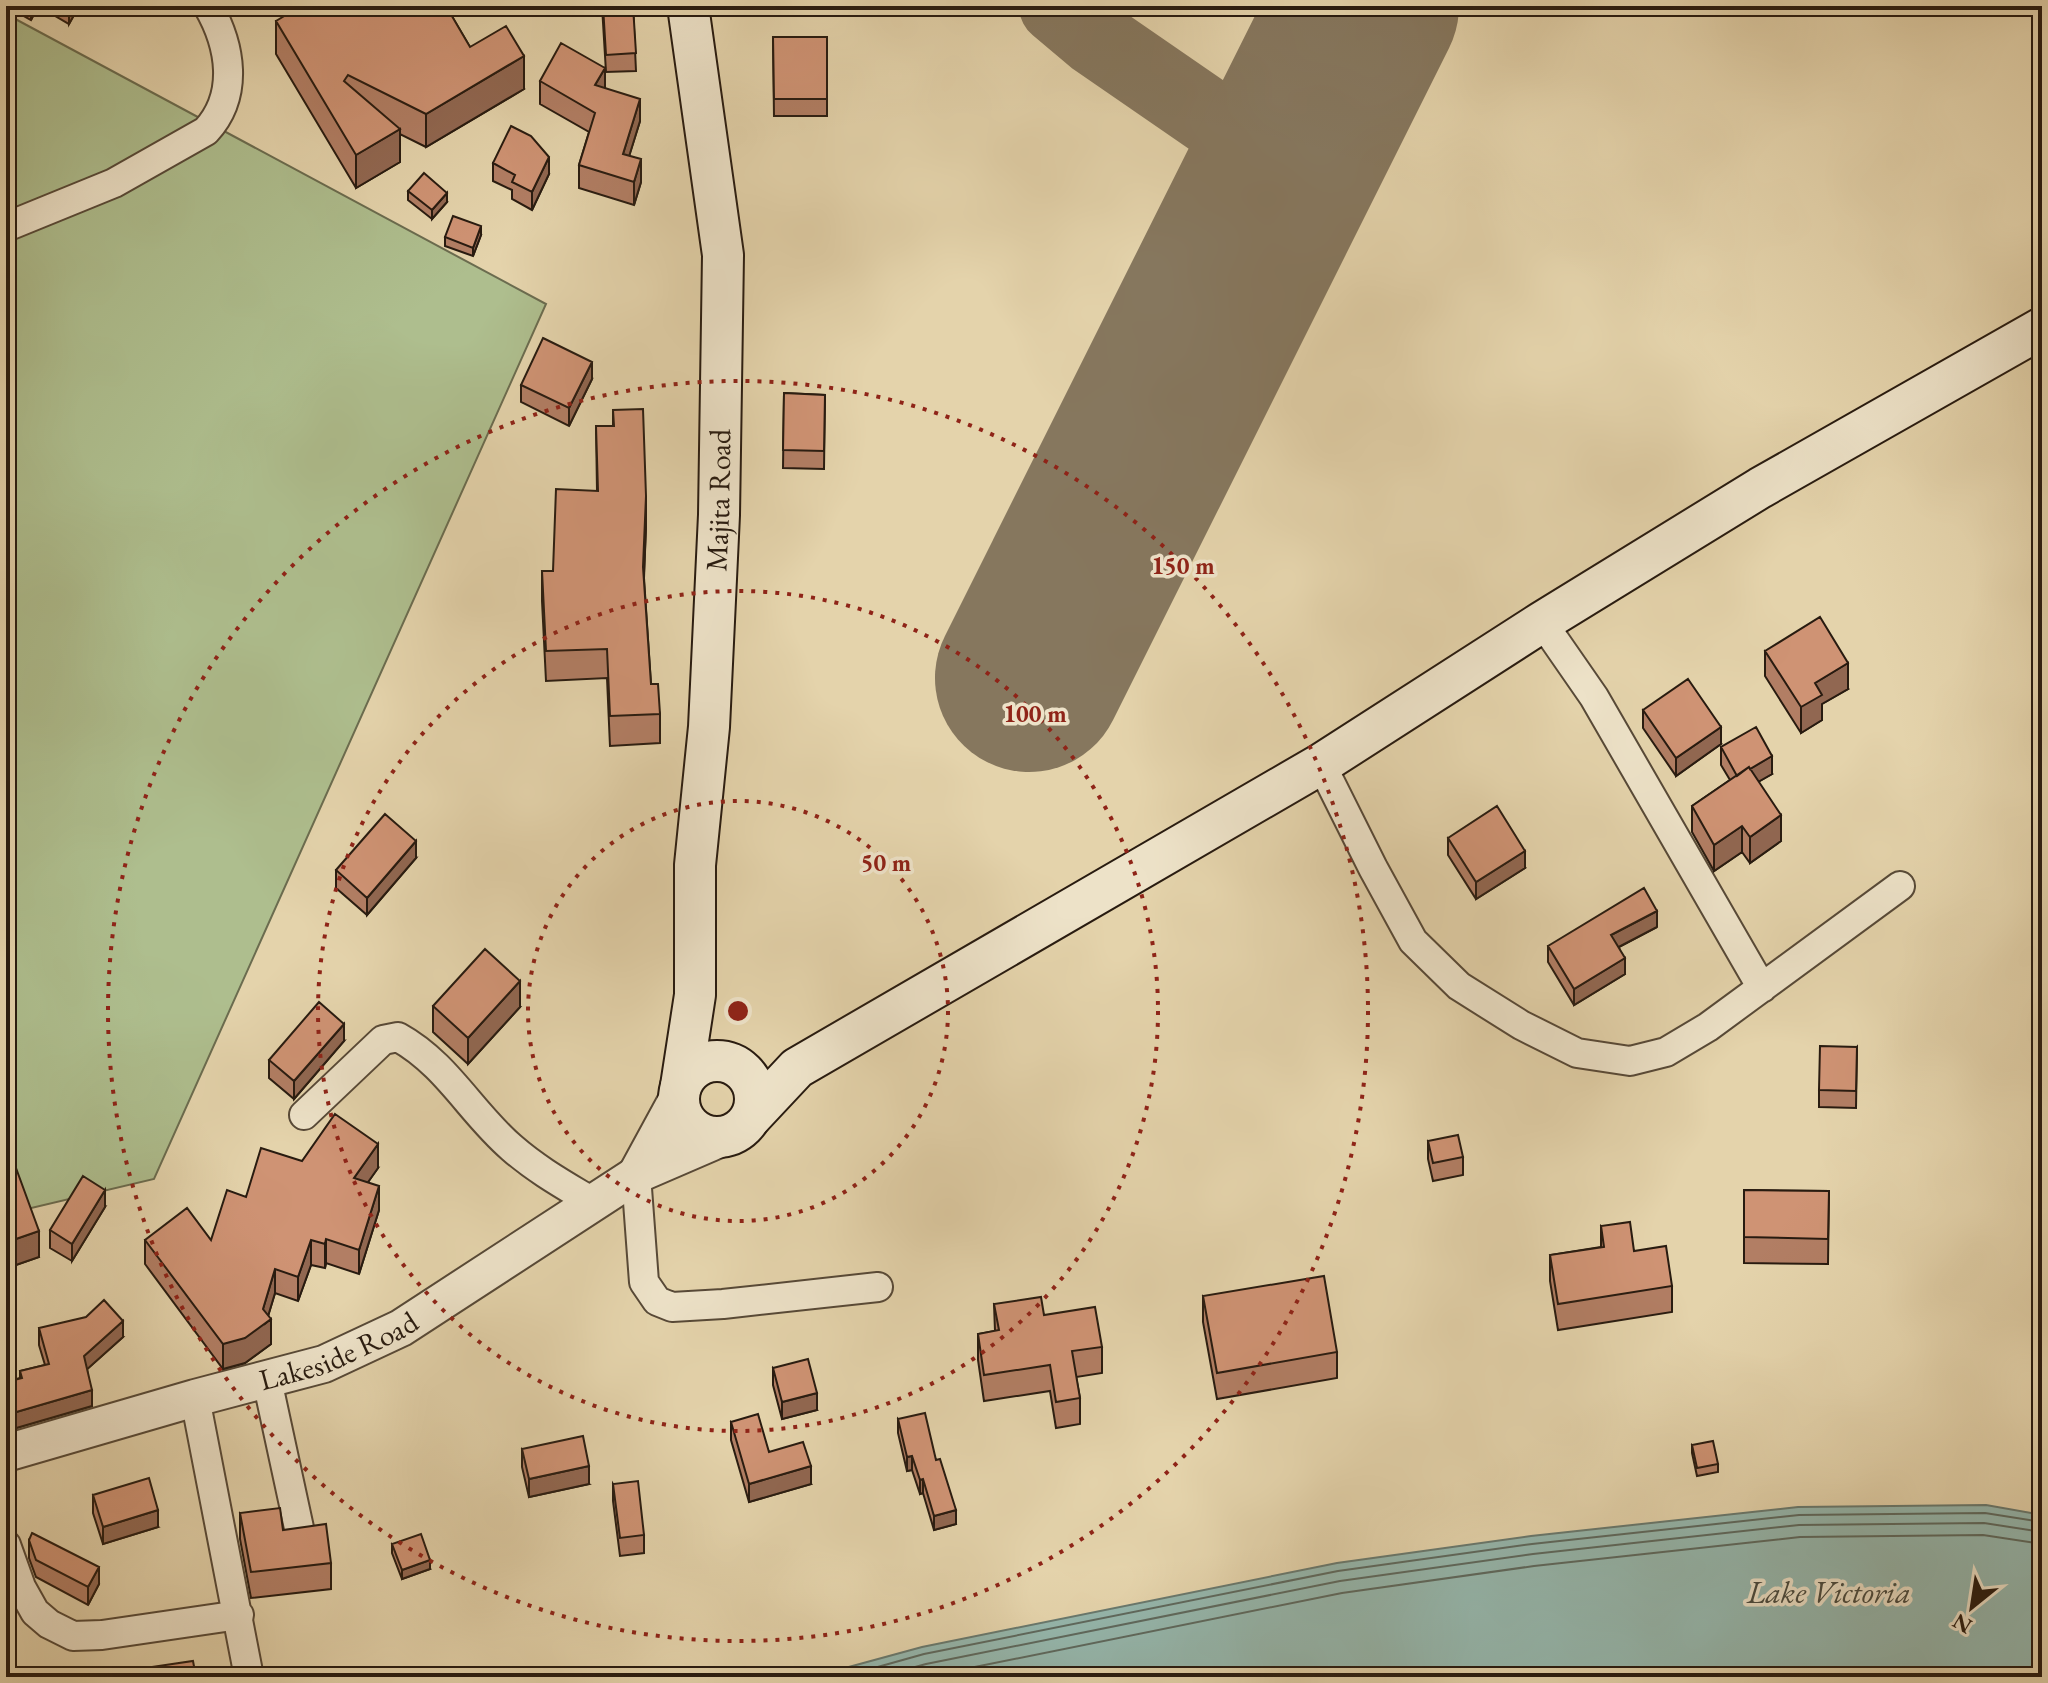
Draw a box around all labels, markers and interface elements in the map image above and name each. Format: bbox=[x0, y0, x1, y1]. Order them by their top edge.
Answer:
street label: Majita Road bbox=[696, 428, 739, 572]
text: 150 m bbox=[1151, 550, 1215, 581]
text: 100 m bbox=[1003, 698, 1067, 729]
text: 50 m bbox=[861, 847, 911, 878]
centre of rings bbox=[724, 997, 752, 1025]
street label: Lakeside Road bbox=[255, 1302, 426, 1399]
north arrow bbox=[1932, 1567, 2012, 1647]
water label: Lake Victoria bbox=[1746, 1571, 1911, 1613]
text: N bbox=[1947, 1607, 1977, 1641]

